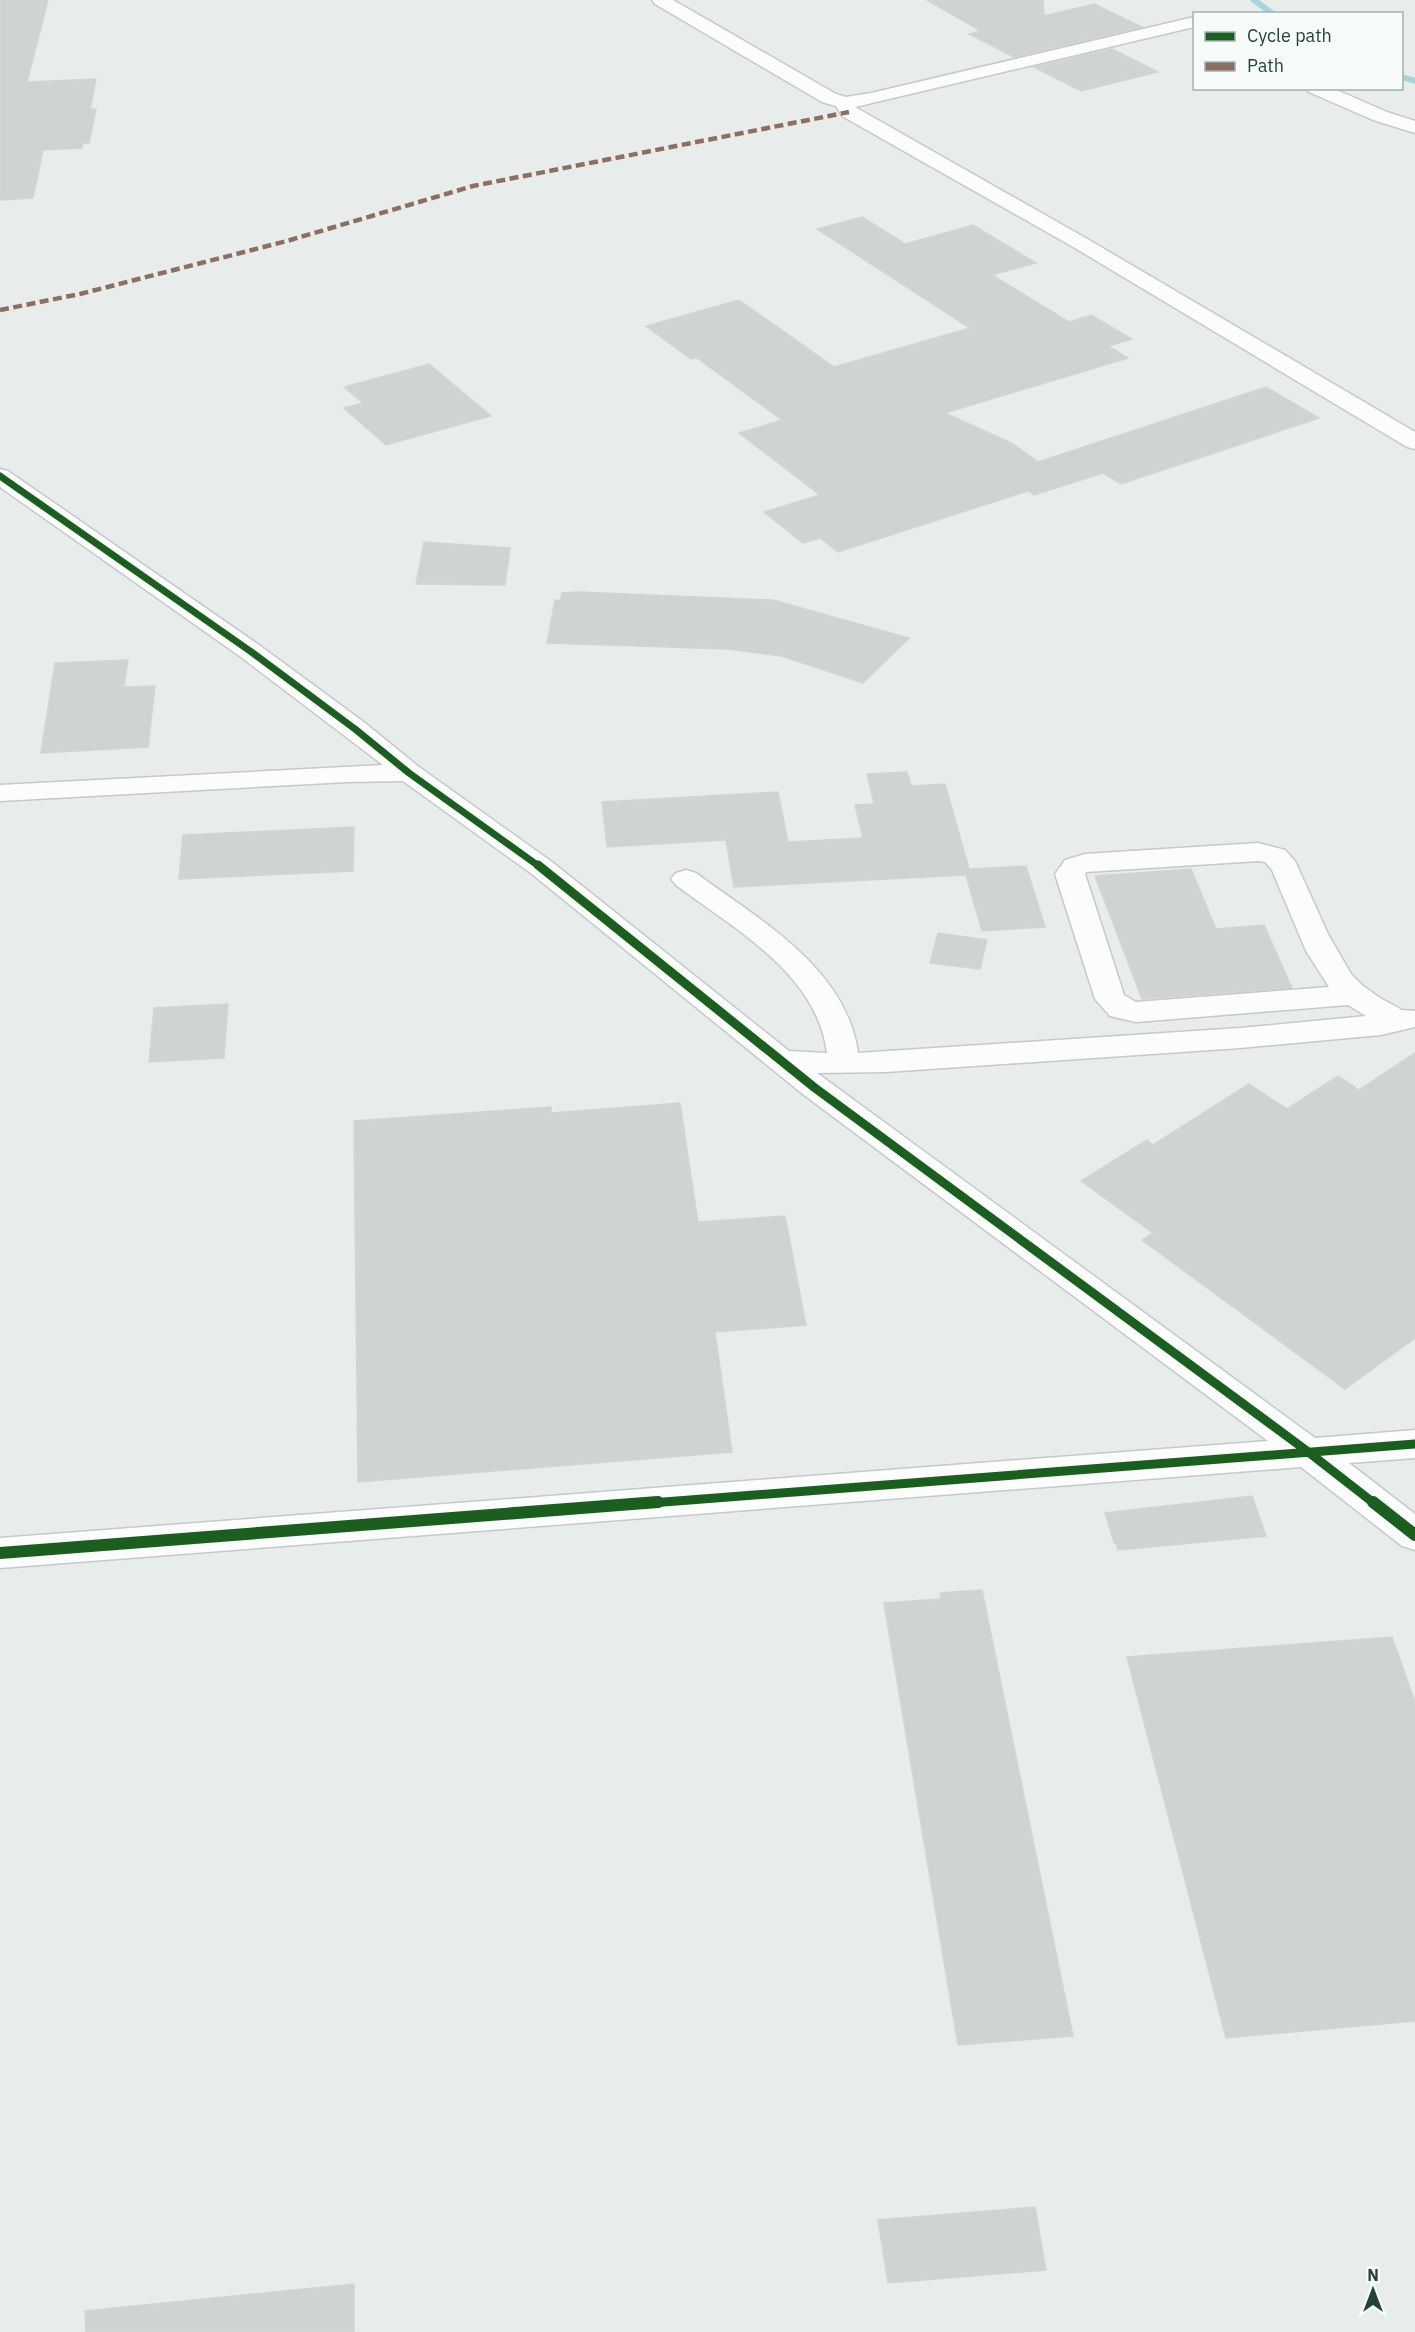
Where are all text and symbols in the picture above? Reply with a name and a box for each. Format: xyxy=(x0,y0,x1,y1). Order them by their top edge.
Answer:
legend xyxy=(1193,12,1403,90)
text: Cycle path xyxy=(1247,24,1332,47)
text: Path xyxy=(1247,54,1284,77)
north arrow xyxy=(1343,2260,1403,2320)
text: N xyxy=(1367,2265,1379,2285)

